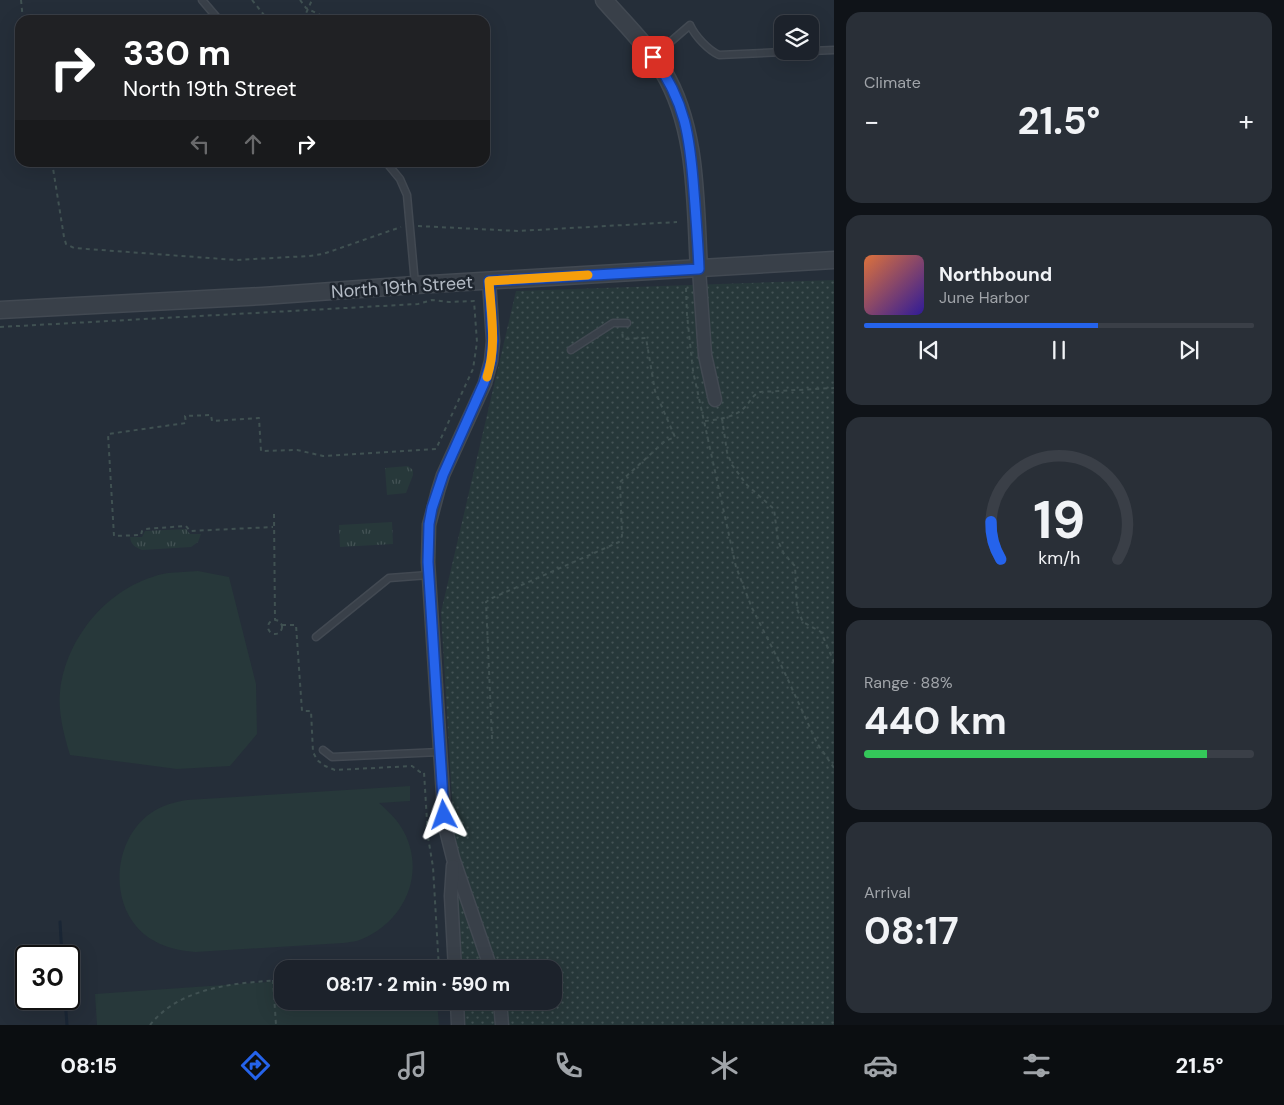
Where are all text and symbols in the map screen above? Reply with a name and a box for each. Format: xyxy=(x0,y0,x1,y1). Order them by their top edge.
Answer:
map controls xyxy=(774,15,819,60)
button: layers xyxy=(774,15,819,60)
text: 330 m xyxy=(123,30,231,76)
icon: right xyxy=(40,35,105,100)
pin xyxy=(632,36,674,78)
icon: arrive xyxy=(639,43,667,71)
text: Climate xyxy=(864,72,921,93)
text: North 19th Street xyxy=(123,74,297,103)
text: 21.5° xyxy=(1018,96,1100,146)
text: − xyxy=(864,103,879,140)
text: + xyxy=(1239,103,1254,140)
icon: left xyxy=(186,130,214,158)
icon: ahead xyxy=(239,130,267,158)
icon: right xyxy=(292,130,320,158)
text: Northbound xyxy=(939,262,1052,287)
street label: North 19th Street xyxy=(330,270,474,304)
text: June Harbor xyxy=(939,287,1030,308)
icon: previous xyxy=(915,336,943,364)
icon: pause xyxy=(1045,336,1073,364)
icon: next xyxy=(1175,336,1203,364)
text: 19 xyxy=(1033,486,1085,554)
text: km/h xyxy=(1038,546,1080,570)
text: Range · 88% xyxy=(864,672,953,693)
text: 440 km xyxy=(864,696,1007,746)
position arrow xyxy=(417,788,469,840)
text: Arrival xyxy=(864,882,911,903)
text: 08:17 xyxy=(864,906,959,956)
speed limit sign: 30 xyxy=(15,945,80,1010)
text: 08:17 · 2 min · 590 m xyxy=(326,972,510,997)
icon: directions xyxy=(238,1048,273,1083)
icon: music xyxy=(395,1048,430,1083)
icon: phone xyxy=(551,1048,586,1083)
icon: climate xyxy=(707,1048,742,1083)
icon: car xyxy=(863,1048,898,1083)
icon: filters xyxy=(1019,1048,1054,1083)
text: 08:15 xyxy=(61,1051,117,1080)
text: 21.5° xyxy=(1175,1051,1223,1080)

